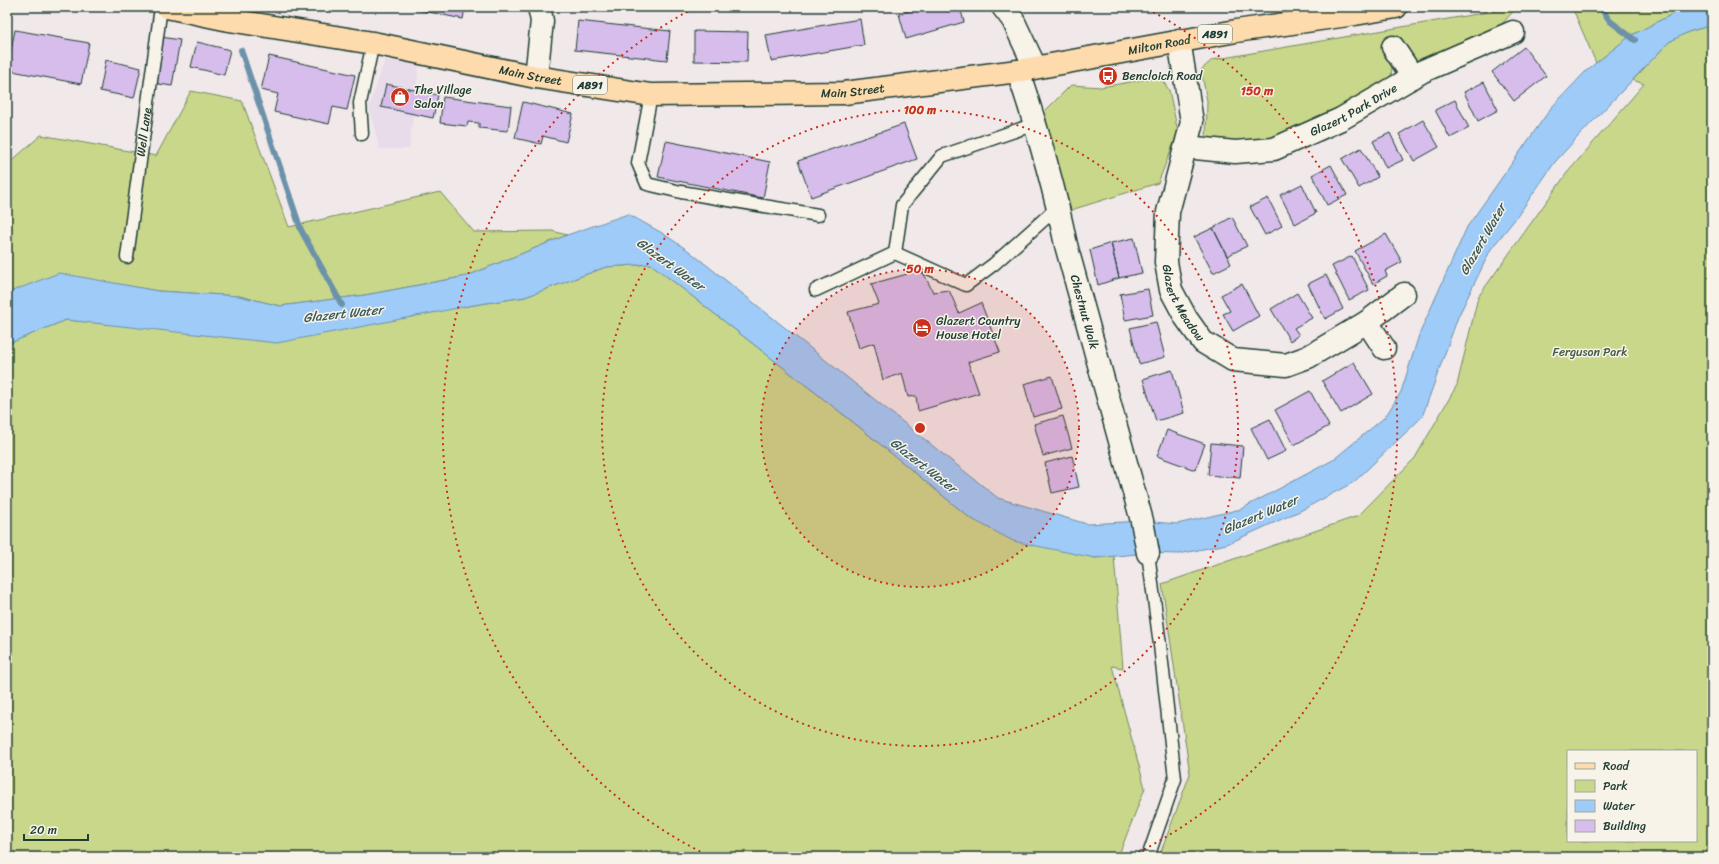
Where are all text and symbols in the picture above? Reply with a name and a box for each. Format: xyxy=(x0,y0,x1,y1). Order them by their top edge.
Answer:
road number: A891 xyxy=(1198,25,1232,43)
street label: Milton Road xyxy=(1126,28,1194,62)
street label: Main Street xyxy=(497,59,564,92)
bus stop icon: Bencloich Road xyxy=(1097,65,1119,87)
place label: Bencloich Road xyxy=(1122,65,1203,87)
road number: A891 xyxy=(573,76,607,94)
street label: Main Street xyxy=(821,77,886,104)
street label: Glazert Park Drive xyxy=(1306,77,1402,143)
place label: The Village Salon xyxy=(414,79,472,115)
text: 150 m xyxy=(1241,80,1274,102)
shop icon: The Village Salon xyxy=(389,86,411,108)
text: 100 m xyxy=(904,99,937,121)
street label: Well Lane xyxy=(130,106,158,158)
water label: Glazert Water xyxy=(1453,197,1514,280)
water label: Glazert Water xyxy=(632,232,712,299)
text: 50 m xyxy=(906,258,934,280)
street label: Glazert Meadow xyxy=(1156,263,1211,347)
street label: Chestnut Walk xyxy=(1064,272,1105,352)
water label: Glazert Water xyxy=(302,298,387,329)
place label: Glazert Country House Hotel xyxy=(936,310,1021,346)
hotel icon: Glazert Country House Hotel xyxy=(911,317,933,339)
park label: Ferguson Park xyxy=(1552,341,1628,363)
centre of rings xyxy=(913,421,927,435)
water label: Glazert Water xyxy=(885,432,964,501)
water label: Glazert Water xyxy=(1219,487,1304,541)
legend xyxy=(1567,750,1697,842)
text: Road xyxy=(1603,755,1630,777)
text: Park xyxy=(1603,775,1628,797)
text: Water xyxy=(1603,795,1636,817)
text: Building xyxy=(1603,815,1646,837)
scale bar xyxy=(24,816,88,842)
text: 20 m xyxy=(30,819,57,841)

